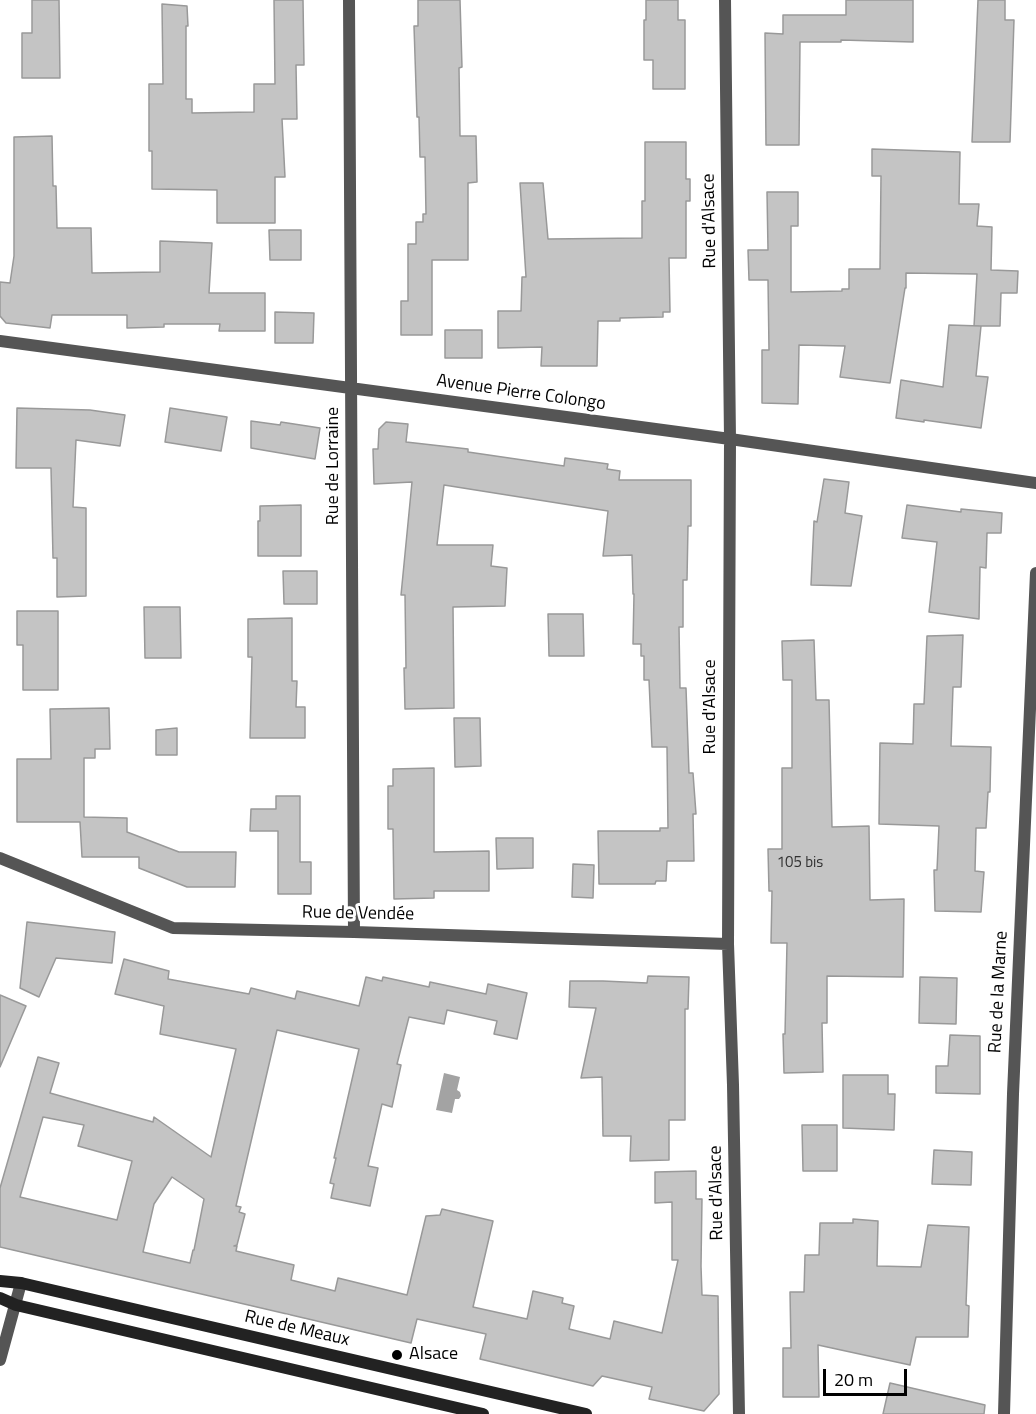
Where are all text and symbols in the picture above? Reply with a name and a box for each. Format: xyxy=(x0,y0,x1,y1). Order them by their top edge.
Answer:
street label: Rue d'Alsace xyxy=(698,173,722,269)
street label: Avenue Pierre Colongo xyxy=(435,370,607,416)
street label: Rue de Lorraine xyxy=(323,407,345,525)
street label: Rue d'Alsace xyxy=(700,659,722,755)
house number: 105 bis xyxy=(777,854,823,872)
street label: Rue de Vendée xyxy=(302,902,414,926)
street label: Rue de la Marne xyxy=(985,930,1013,1054)
street label: Rue d'Alsace xyxy=(705,1145,729,1241)
street label: Rue de Meaux xyxy=(242,1306,352,1352)
place label: Alsace xyxy=(409,1344,458,1366)
marker: Alsace xyxy=(390,1348,404,1362)
scale bar xyxy=(826,1357,910,1395)
text: 20 m xyxy=(834,1366,873,1393)

